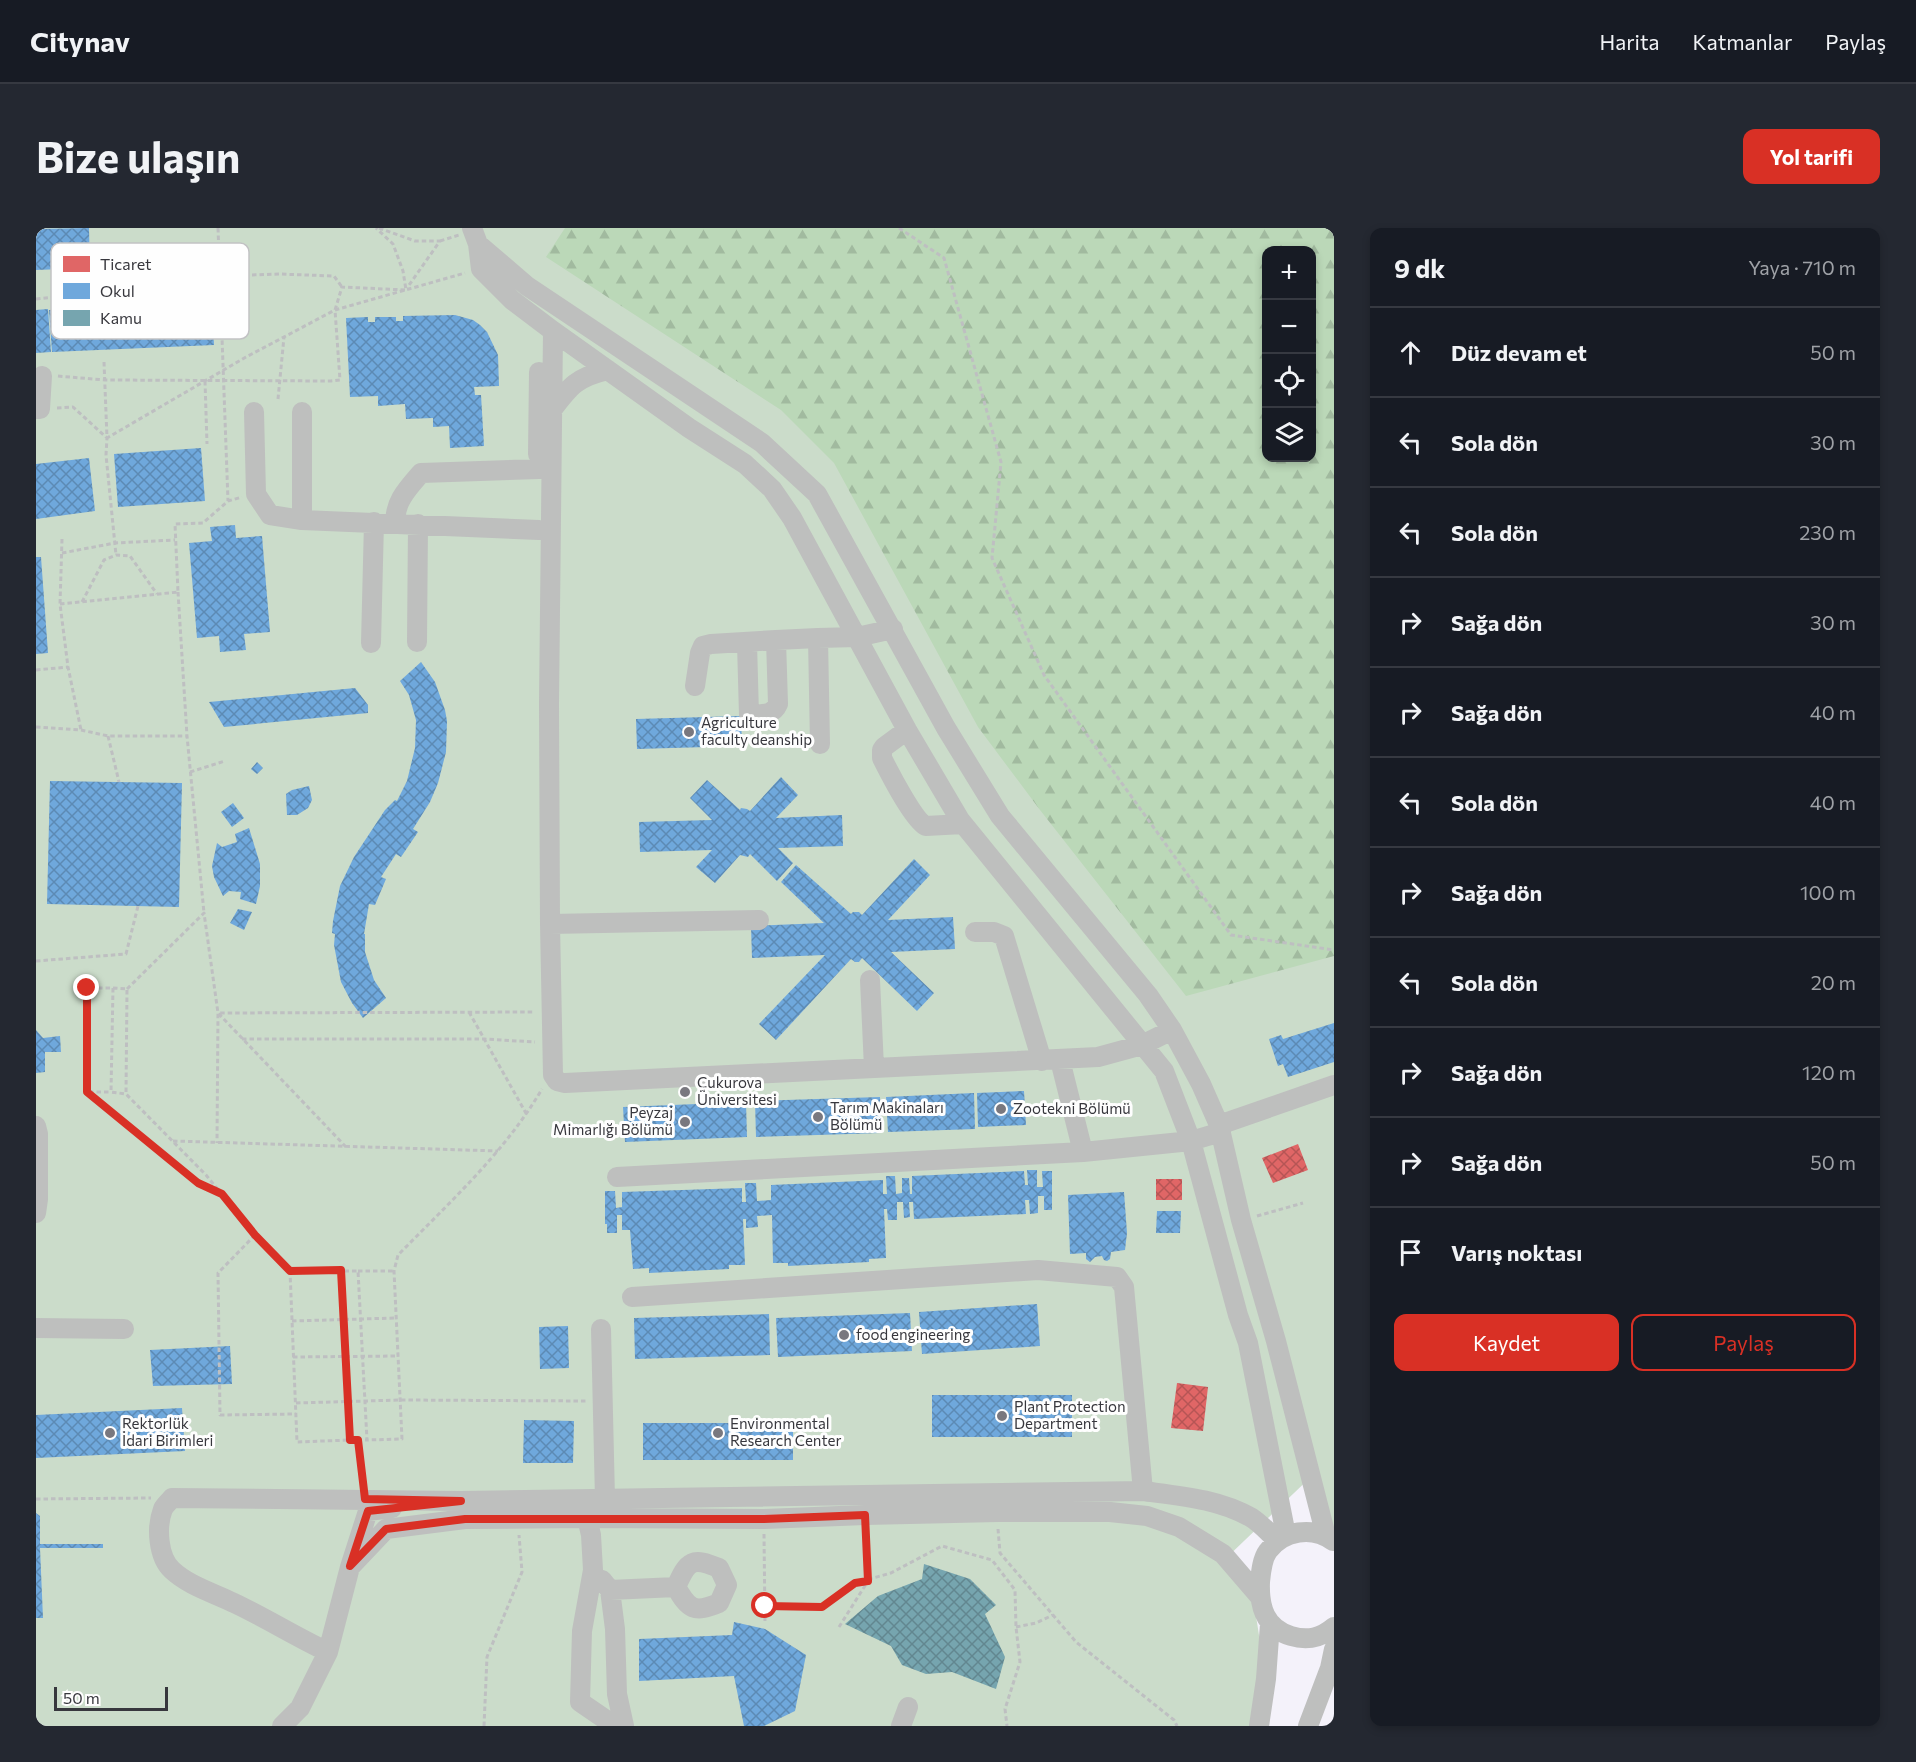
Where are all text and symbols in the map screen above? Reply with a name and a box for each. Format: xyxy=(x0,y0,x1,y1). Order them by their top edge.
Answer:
text: Citynav xyxy=(30,24,130,58)
text: Harita xyxy=(1599,29,1660,54)
text: Katmanlar xyxy=(1693,29,1792,54)
text: Paylaş xyxy=(1825,29,1886,54)
button: Yol tarifi xyxy=(1743,129,1880,184)
text: Bize ulaşın xyxy=(36,130,240,182)
legend xyxy=(51,243,249,339)
map controls xyxy=(1262,246,1316,462)
button: + xyxy=(1262,246,1316,300)
text: 9 dk xyxy=(1394,252,1445,283)
text: Ticaret xyxy=(100,254,152,273)
text: Yaya · 710 m xyxy=(1748,255,1856,279)
text: Okul xyxy=(100,281,135,300)
button: − xyxy=(1262,300,1316,354)
text: Kamu xyxy=(100,308,142,327)
icon: ahead xyxy=(1394,336,1427,369)
text: Düz devam et xyxy=(1451,339,1587,366)
text: 50 m xyxy=(1810,340,1856,364)
button: locate xyxy=(1262,354,1316,408)
button: layers xyxy=(1262,408,1316,462)
icon: left xyxy=(1394,426,1427,459)
text: Sola dön xyxy=(1451,429,1538,456)
text: 30 m xyxy=(1810,430,1856,454)
icon: left xyxy=(1394,516,1427,549)
text: Sola dön xyxy=(1451,519,1538,546)
text: 230 m xyxy=(1799,520,1856,544)
icon: right xyxy=(1394,606,1427,639)
text: Sağa dön xyxy=(1451,609,1542,636)
text: 30 m xyxy=(1810,610,1856,634)
icon: right xyxy=(1394,696,1427,729)
text: Sağa dön xyxy=(1451,699,1542,726)
text: 40 m xyxy=(1810,700,1856,724)
place label: Agriculture faculty deanship xyxy=(701,713,812,748)
marker: Agriculture faculty deanship xyxy=(682,725,696,739)
icon: left xyxy=(1394,786,1427,819)
text: Sola dön xyxy=(1451,789,1538,816)
text: 40 m xyxy=(1810,790,1856,814)
icon: right xyxy=(1394,876,1427,909)
text: Sağa dön xyxy=(1451,879,1542,906)
text: 100 m xyxy=(1800,880,1856,904)
icon: left xyxy=(1394,966,1427,999)
text: Sola dön xyxy=(1451,969,1538,996)
text: 20 m xyxy=(1811,970,1856,994)
route end xyxy=(73,974,99,1000)
icon: right xyxy=(1394,1056,1427,1089)
text: Sağa dön xyxy=(1451,1059,1542,1086)
text: 120 m xyxy=(1802,1060,1856,1084)
place label: Çukurova Üniversitesi xyxy=(697,1073,777,1108)
marker: Çukurova Üniversitesi xyxy=(678,1085,692,1099)
place label: Tarım Makinaları Bölümü xyxy=(830,1098,944,1133)
place label: Zootekni Bölümü xyxy=(1013,1099,1131,1117)
marker: Zootekni Bölümü xyxy=(994,1102,1008,1116)
place label: Peyzaj Mimarlığı Bölümü xyxy=(553,1103,673,1138)
marker: Tarım Makinaları Bölümü xyxy=(811,1110,825,1124)
marker: Peyzaj Mimarlığı Bölümü xyxy=(678,1115,692,1129)
icon: right xyxy=(1394,1146,1427,1179)
text: Sağa dön xyxy=(1451,1149,1542,1176)
text: 50 m xyxy=(1810,1150,1856,1174)
icon: arrive xyxy=(1394,1236,1427,1269)
text: Varış noktası xyxy=(1451,1239,1582,1266)
button: Kaydet xyxy=(1394,1314,1619,1371)
button: Paylaş xyxy=(1631,1314,1856,1371)
place label: food engineering xyxy=(856,1325,971,1343)
marker: food engineering xyxy=(837,1328,851,1342)
place label: Plant Protection Department xyxy=(1014,1397,1126,1432)
marker: Plant Protection Department xyxy=(995,1409,1009,1423)
place label: Rektorlük İdari Birimleri xyxy=(122,1414,213,1449)
place label: Environmental Research Center xyxy=(730,1414,841,1449)
marker: Rektorlük İdari Birimleri xyxy=(103,1426,117,1440)
marker: Environmental Research Center xyxy=(711,1426,725,1440)
route start xyxy=(751,1592,777,1618)
scale bar xyxy=(54,1684,168,1712)
text: 50 m xyxy=(63,1688,100,1707)

